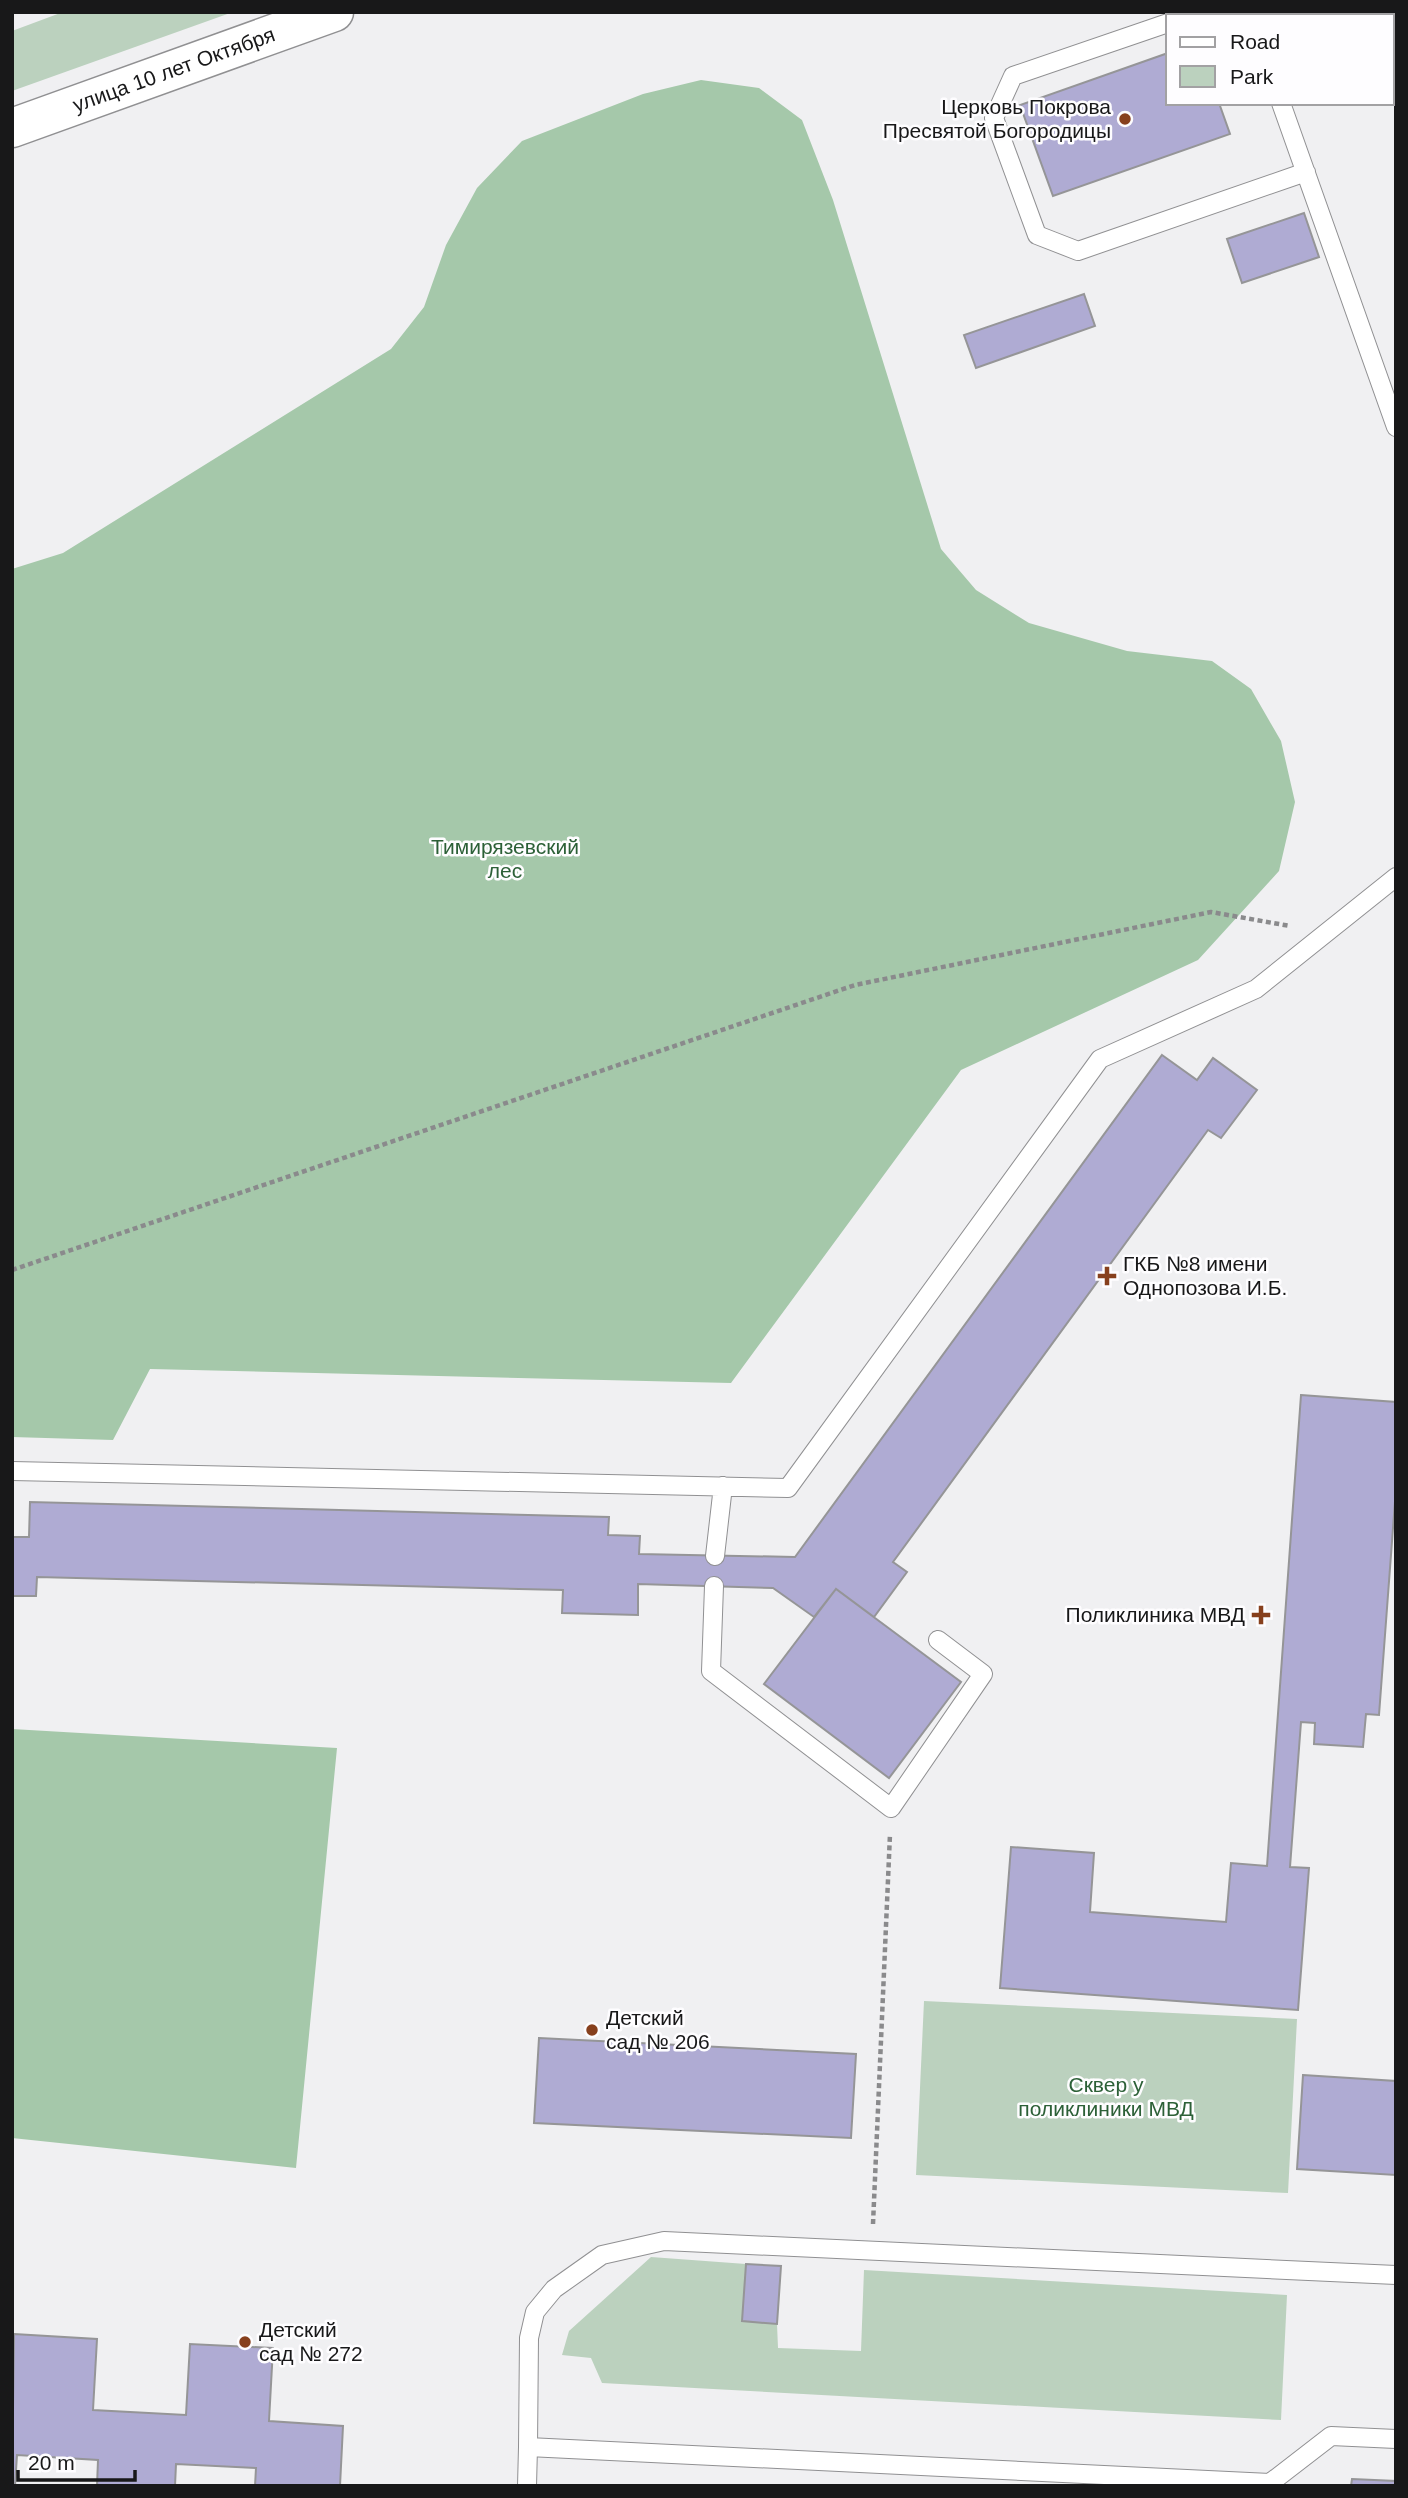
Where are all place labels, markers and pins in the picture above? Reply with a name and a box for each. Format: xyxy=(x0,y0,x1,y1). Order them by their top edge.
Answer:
place label: Церковь Покрова Пресвятой Богородицы xyxy=(883,95,1111,142)
marker: Церковь Покрова Пресвятой Богородицы xyxy=(1117,111,1133,127)
place label: ГКБ №8 имени Однопозова И.Б. xyxy=(1123,1252,1287,1299)
marker: ГКБ №8 имени Однопозова И.Б. xyxy=(1097,1266,1117,1286)
place label: Поликлиника МВД xyxy=(1066,1603,1245,1626)
marker: Поликлиника МВД xyxy=(1251,1605,1271,1625)
place label: Детский сад № 206 xyxy=(606,2006,710,2053)
marker: Детский сад № 206 xyxy=(584,2022,600,2038)
place label: Детский сад № 272 xyxy=(259,2318,363,2365)
marker: Детский сад № 272 xyxy=(237,2334,253,2350)

